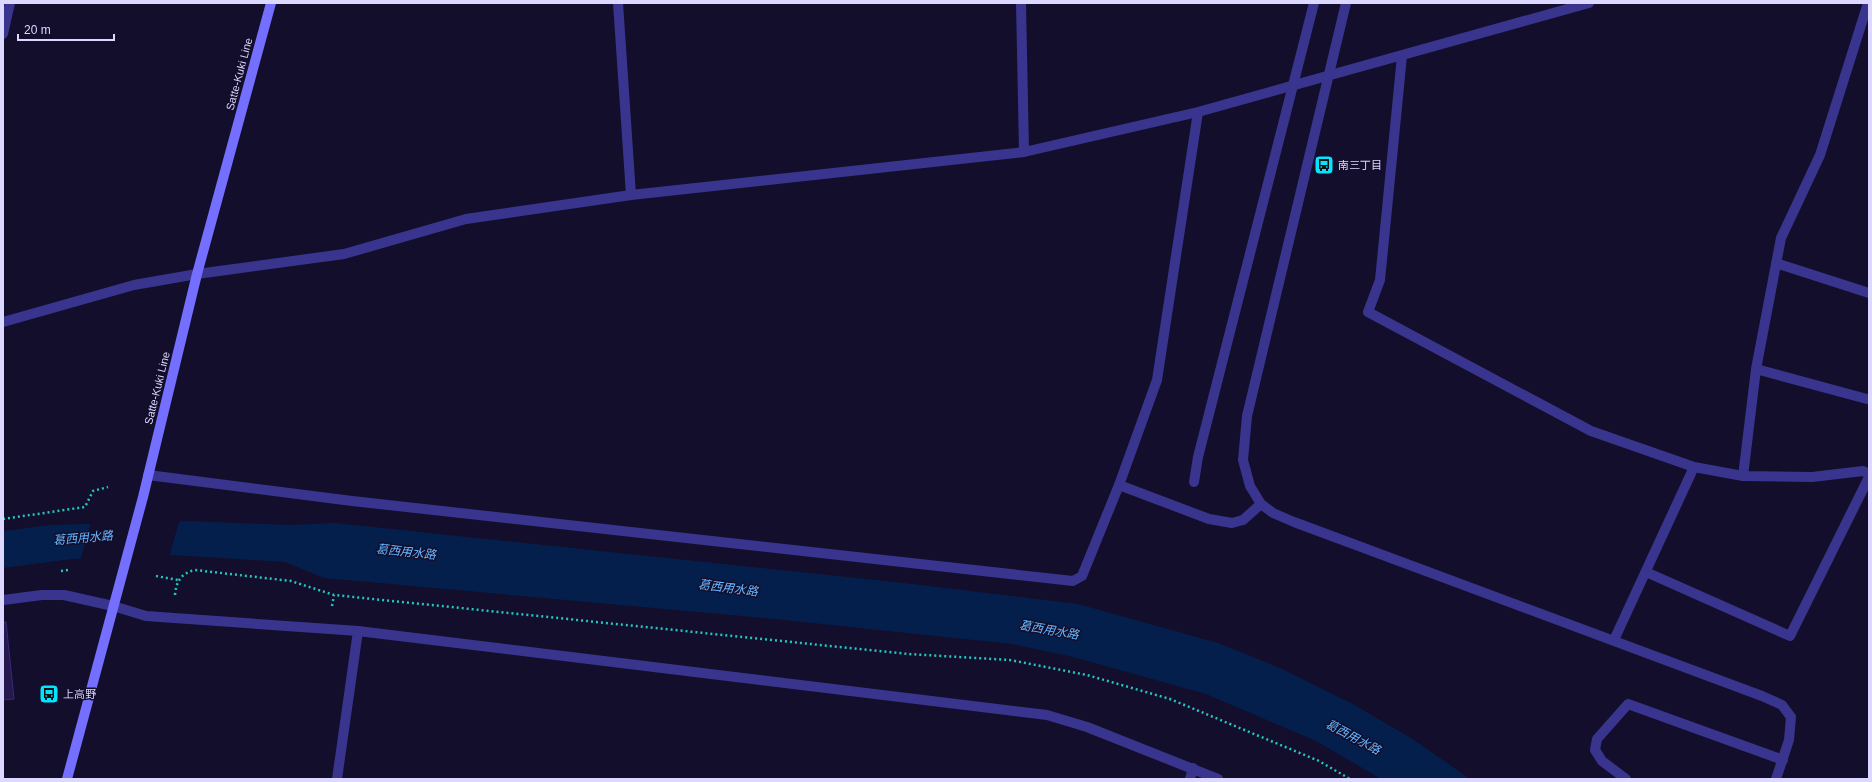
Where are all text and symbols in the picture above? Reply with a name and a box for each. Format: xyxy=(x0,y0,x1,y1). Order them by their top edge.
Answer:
scale bar xyxy=(18,16,114,42)
text: 20 m xyxy=(24,23,51,37)
street label: Satte-Kuki Line xyxy=(224,36,254,112)
bus stop icon: 南三丁目 xyxy=(1313,154,1335,176)
place label: 南三丁目 xyxy=(1338,159,1382,171)
street label: Satte-Kuki Line xyxy=(142,350,172,426)
water label: 葛西用水路 xyxy=(52,528,114,548)
water label: 葛西用水路 xyxy=(375,542,438,562)
water label: 葛西用水路 xyxy=(697,577,760,599)
water label: 葛西用水路 xyxy=(1018,618,1081,642)
bus stop icon: 上高野 xyxy=(38,683,60,705)
place label: 上高野 xyxy=(63,688,96,700)
water label: 葛西用水路 xyxy=(1323,717,1384,758)

